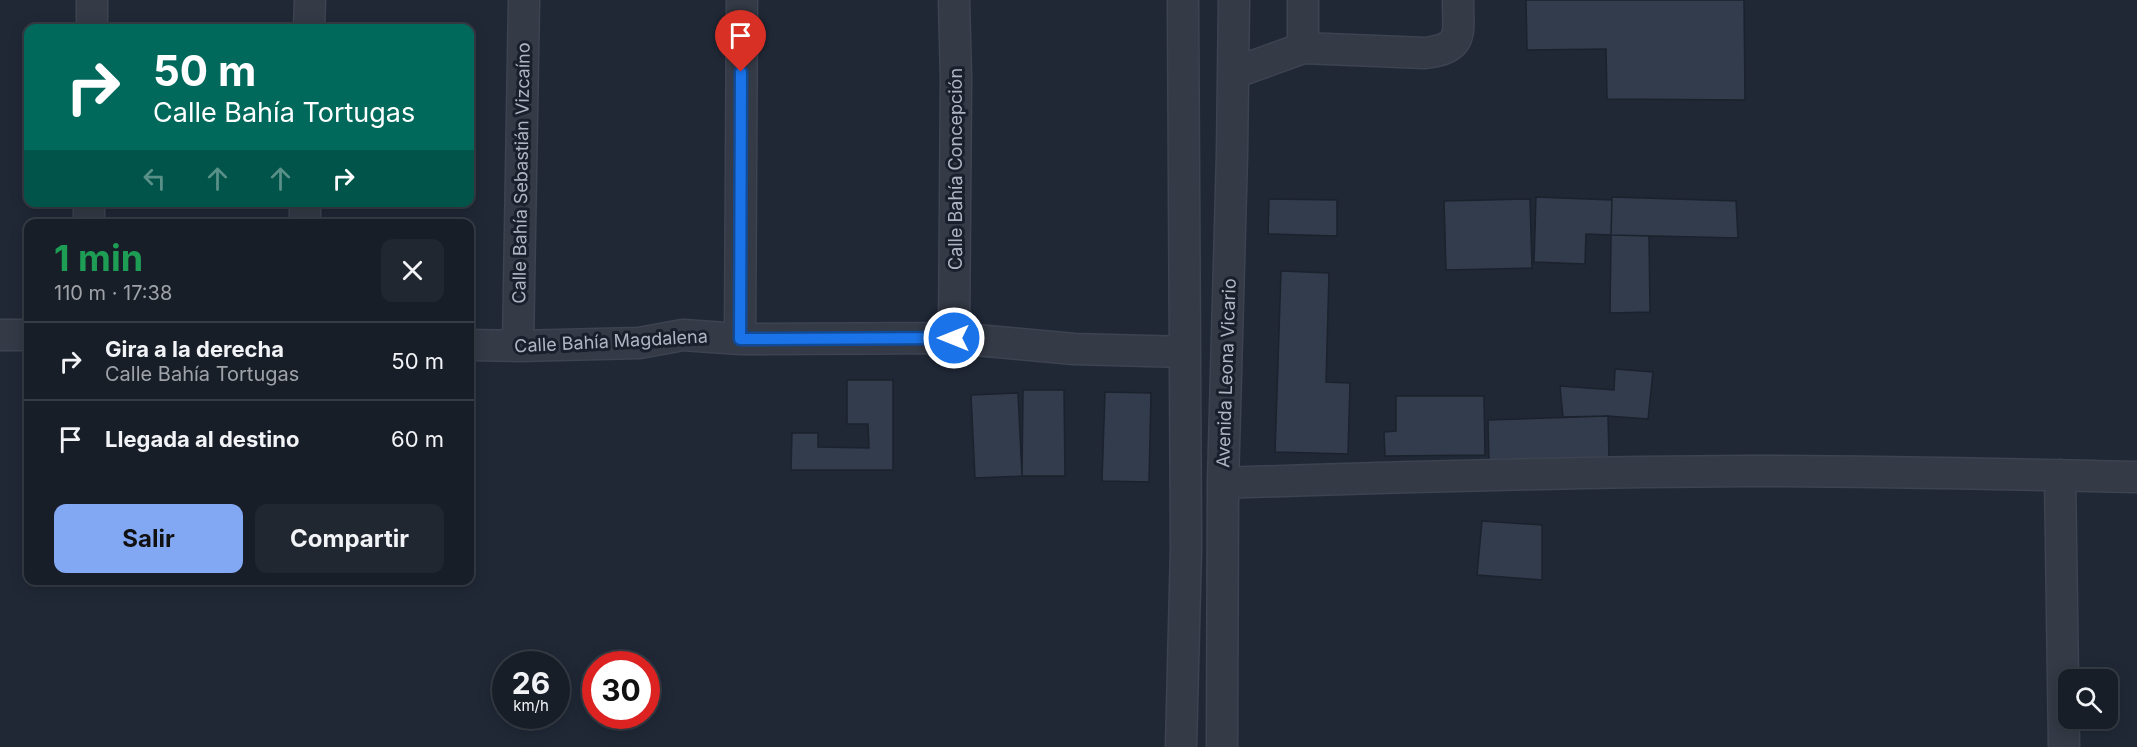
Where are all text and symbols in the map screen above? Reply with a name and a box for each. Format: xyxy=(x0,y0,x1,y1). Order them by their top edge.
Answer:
pin xyxy=(715,10,766,72)
icon: arrive xyxy=(724,19,757,52)
street label: Calle Bahía Sebastián Vizcaíno xyxy=(508,42,534,304)
text: 50 m xyxy=(153,45,256,96)
icon: right xyxy=(54,48,132,126)
street label: Calle Bahía Concepción xyxy=(945,68,966,270)
text: Calle Bahía Tortugas xyxy=(153,96,415,129)
icon: left xyxy=(138,162,171,195)
icon: ahead xyxy=(201,162,234,195)
icon: ahead xyxy=(264,162,297,195)
icon: right xyxy=(327,162,360,195)
text: 1 min xyxy=(54,236,143,280)
button: close xyxy=(381,239,444,302)
street label: Avenida Leona Vicario xyxy=(1212,278,1240,468)
text: 110 m · 17:38 xyxy=(54,281,172,305)
position arrow xyxy=(922,306,986,370)
street label: Calle Bahía Magdalena xyxy=(514,325,708,357)
text: Gira a la derecha xyxy=(105,336,284,362)
icon: right xyxy=(54,345,87,378)
text: 50 m xyxy=(391,348,444,374)
text: Calle Bahía Tortugas xyxy=(105,362,299,386)
icon: arrive xyxy=(54,423,87,456)
text: Llegada al destino xyxy=(105,426,299,452)
text: 60 m xyxy=(391,426,444,452)
button: Salir xyxy=(54,504,243,573)
button: Compartir xyxy=(255,504,444,573)
speed limit sign: 30 xyxy=(582,651,660,729)
text: 26 xyxy=(512,665,550,701)
map controls xyxy=(2058,669,2118,729)
button: search xyxy=(2058,669,2118,729)
text: km/h xyxy=(513,696,549,715)

